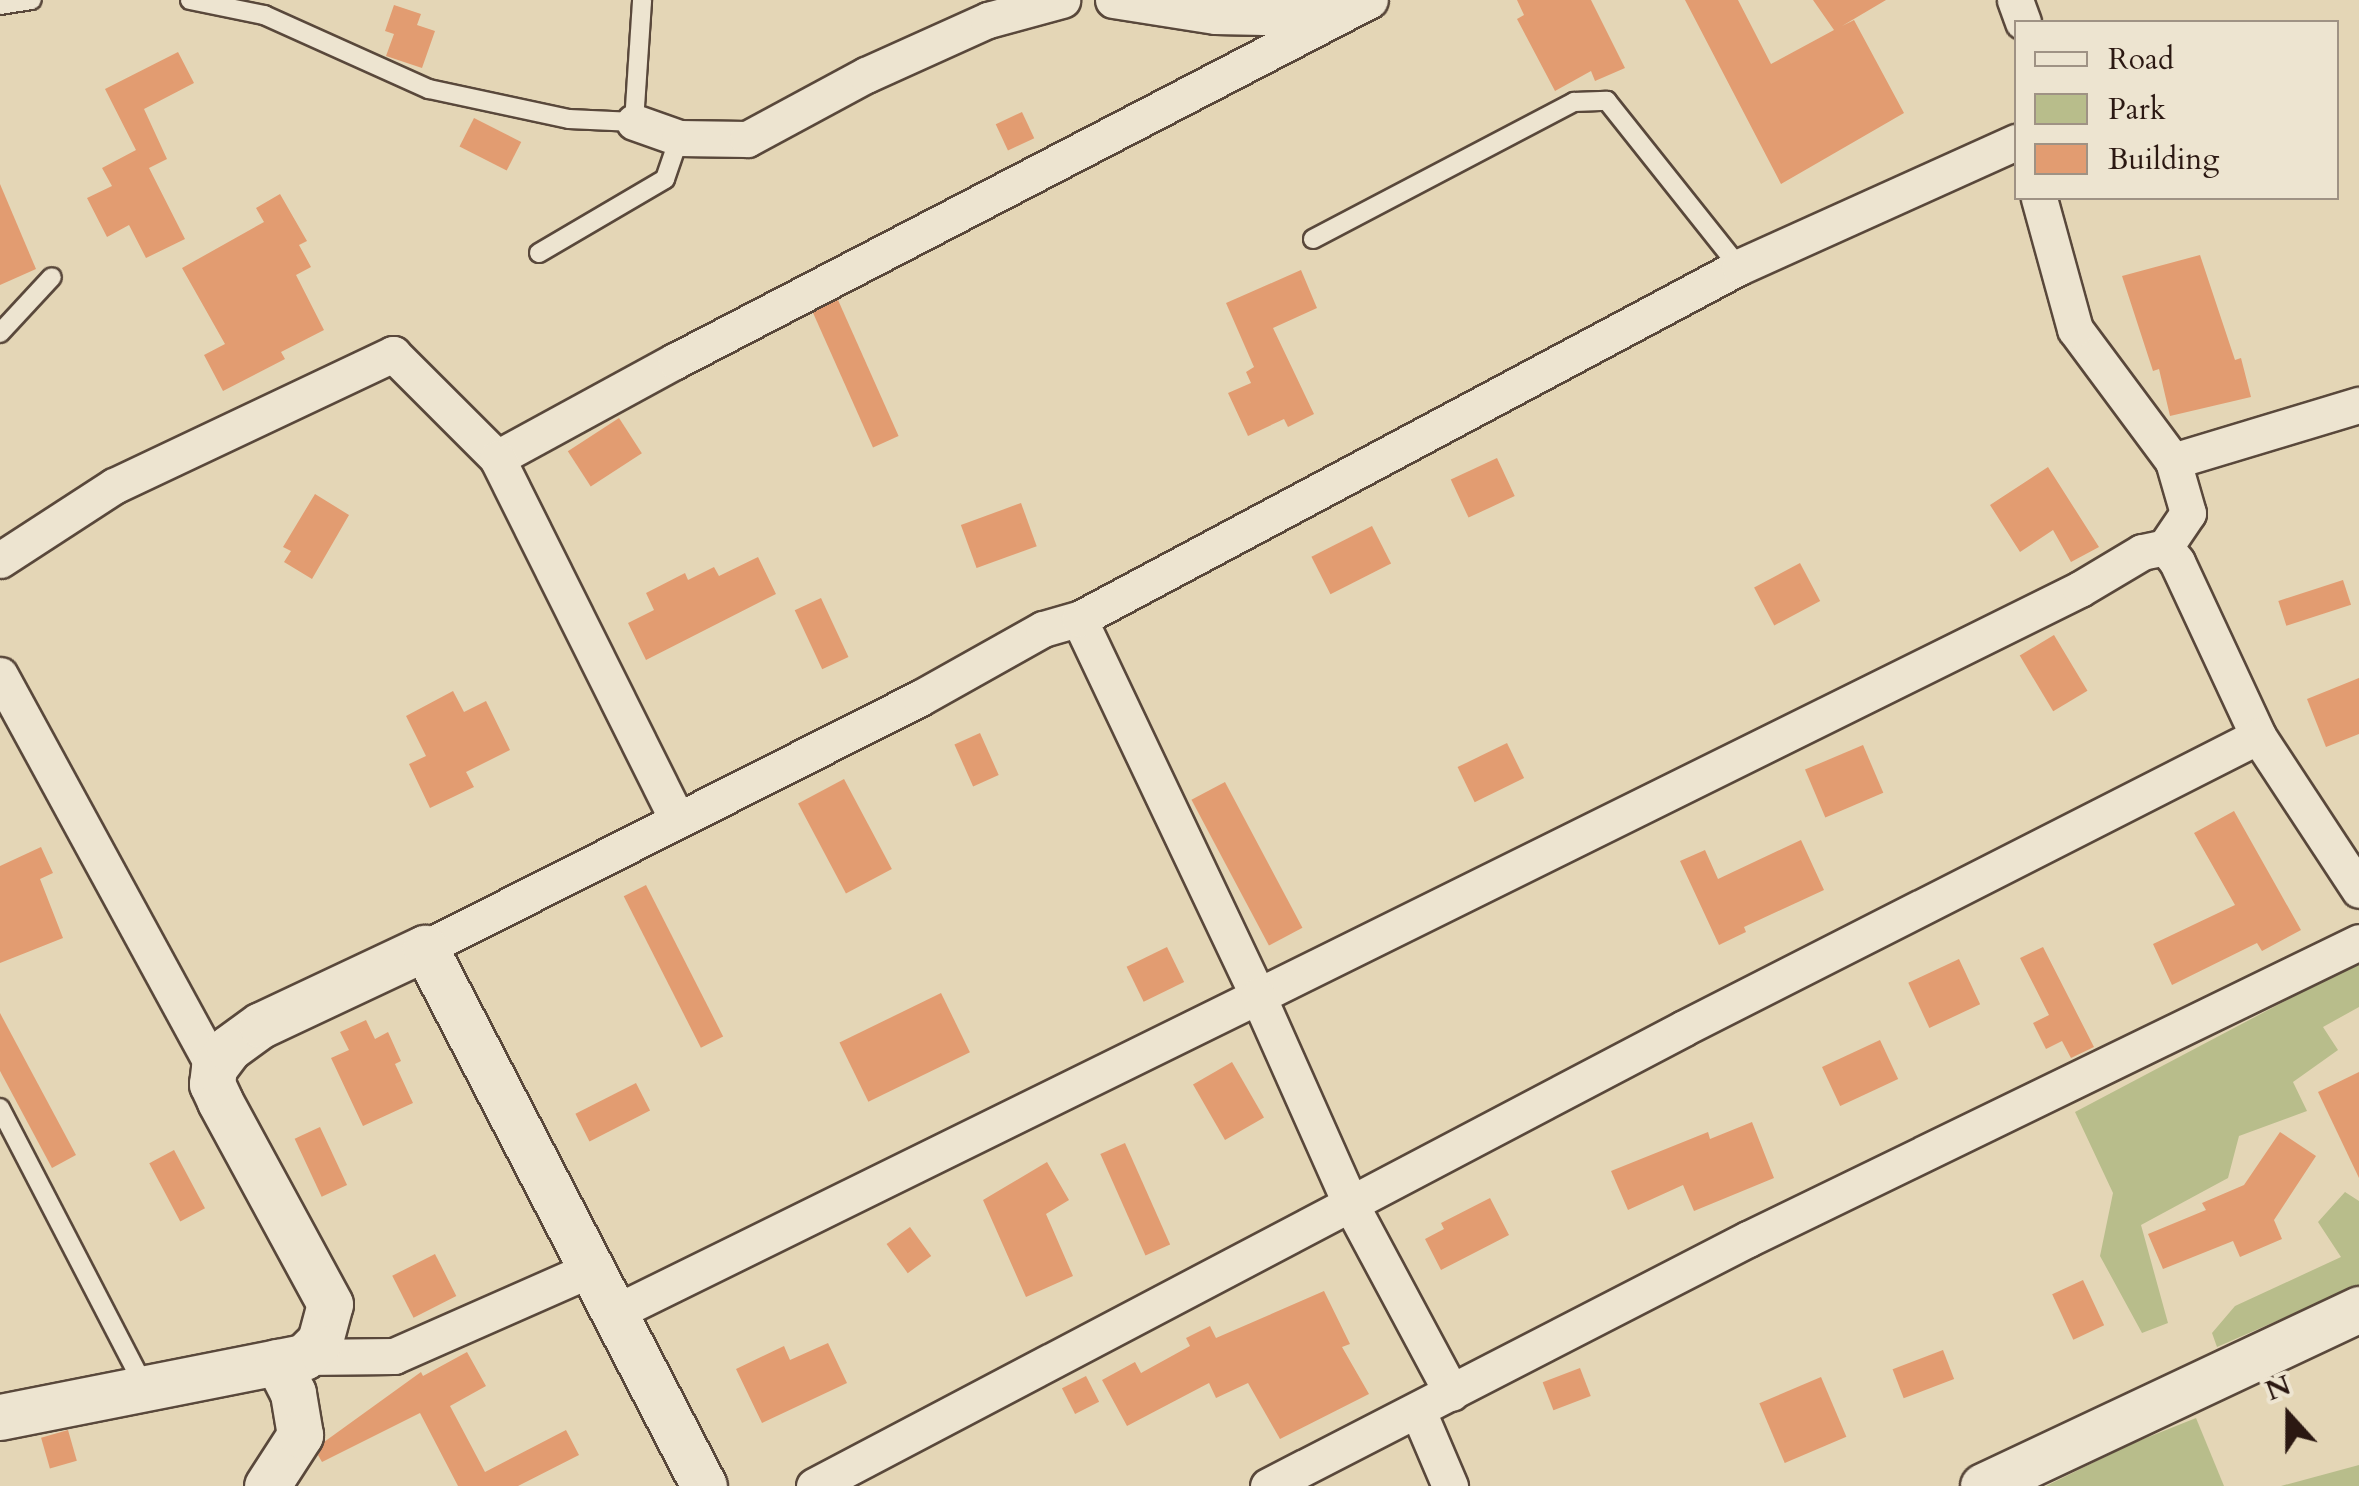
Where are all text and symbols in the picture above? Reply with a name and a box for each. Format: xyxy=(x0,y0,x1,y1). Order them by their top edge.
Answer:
legend xyxy=(2014,20,2339,200)
text: Road xyxy=(2108,39,2174,80)
text: Park xyxy=(2108,89,2166,130)
text: Building xyxy=(2108,139,2219,180)
north arrow xyxy=(2239,1366,2339,1466)
text: N xyxy=(2260,1366,2296,1410)

